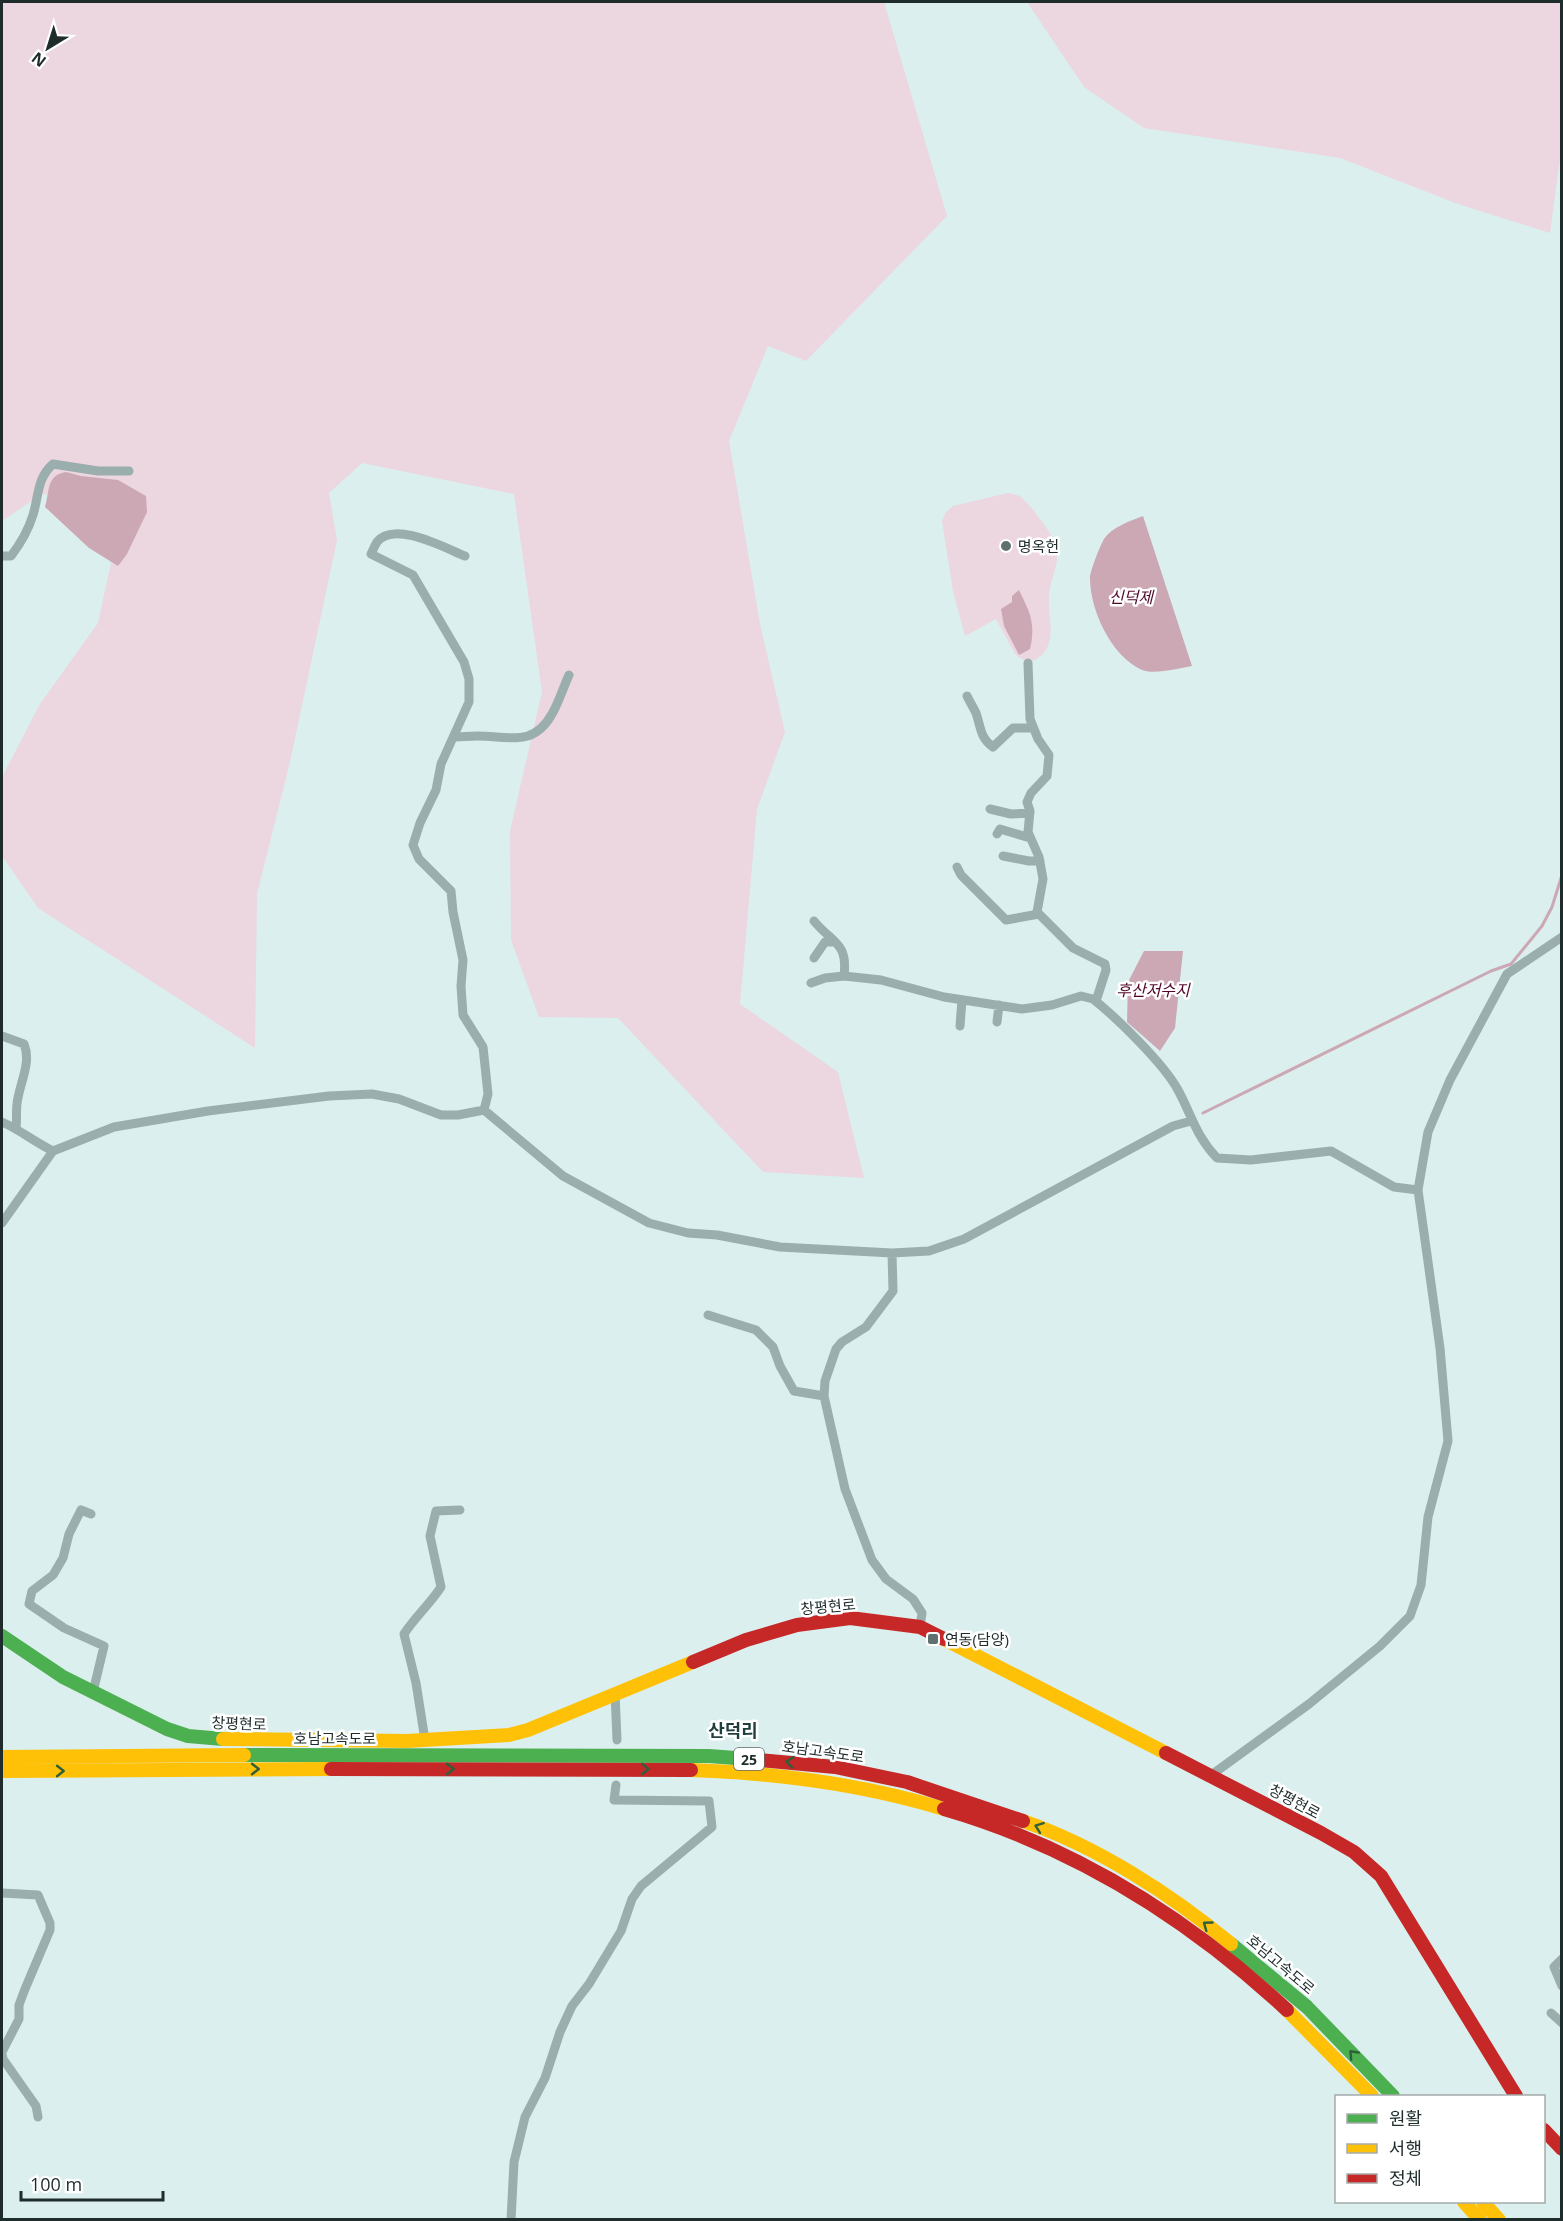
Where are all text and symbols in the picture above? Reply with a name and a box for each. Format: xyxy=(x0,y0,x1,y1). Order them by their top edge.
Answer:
north arrow xyxy=(18,18,78,78)
text: N xyxy=(27,47,51,72)
place label: 명옥헌 xyxy=(1018,536,1059,556)
marker: 명옥헌 xyxy=(999,539,1013,553)
water label: 신덕제 xyxy=(1109,586,1155,608)
water label: 후산저수지 xyxy=(1116,979,1191,1001)
street label: 창평현로 xyxy=(800,1594,856,1618)
place label: 연동(담양) xyxy=(945,1629,1009,1649)
marker: 연동(담양) xyxy=(926,1632,940,1646)
street label: 창평현로 xyxy=(211,1712,267,1734)
district label: 산덕리 xyxy=(708,1718,758,1742)
street label: 호남고속도로 xyxy=(294,1728,376,1748)
street label: 호남고속도로 xyxy=(781,1735,865,1767)
road number: 25 xyxy=(734,1748,764,1770)
one-way arrow xyxy=(786,1756,795,1769)
one-way arrow xyxy=(250,1763,259,1775)
one-way arrow xyxy=(445,1763,454,1775)
one-way arrow xyxy=(640,1763,649,1776)
one-way arrow xyxy=(55,1765,64,1777)
street label: 창평현로 xyxy=(1266,1779,1324,1823)
one-way arrow xyxy=(1034,1821,1045,1834)
one-way arrow xyxy=(1203,1921,1214,1932)
street label: 호남고속도로 xyxy=(1243,1930,1319,1998)
one-way arrow xyxy=(1349,2050,1360,2060)
legend xyxy=(1335,2095,1545,2203)
text: 원활 xyxy=(1389,2106,1422,2130)
text: 서행 xyxy=(1389,2136,1422,2160)
scale bar xyxy=(21,2164,164,2202)
text: 정체 xyxy=(1389,2166,1422,2190)
text: 100 m xyxy=(30,2172,82,2196)

